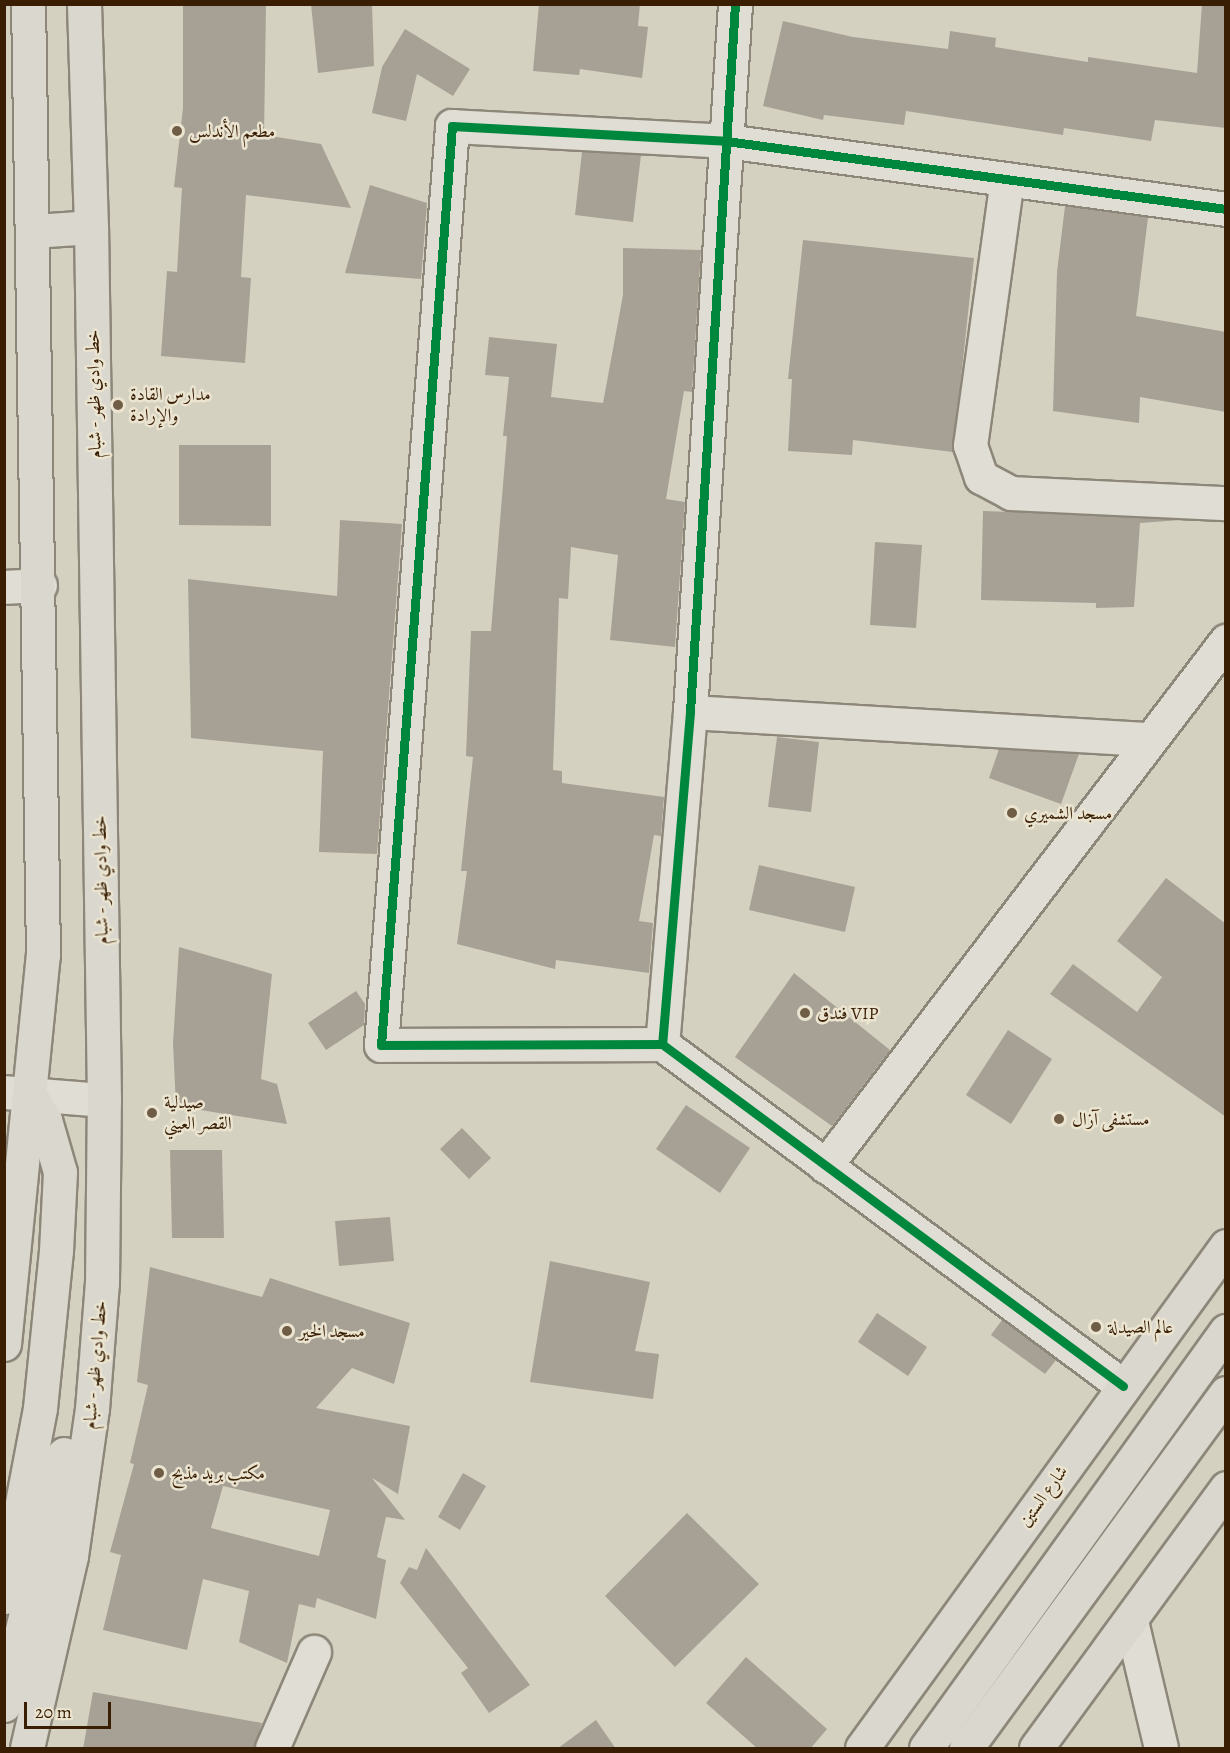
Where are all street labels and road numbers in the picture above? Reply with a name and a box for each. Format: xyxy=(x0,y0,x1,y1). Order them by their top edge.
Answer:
street label: خط وادي ظهر - شبام xyxy=(82,329,106,459)
street label: خط وادي ظهر - شبام xyxy=(89,815,113,945)
street label: خط وادي ظهر - شبام xyxy=(79,1299,111,1431)
street label: شارع الستين xyxy=(1014,1461,1072,1531)

